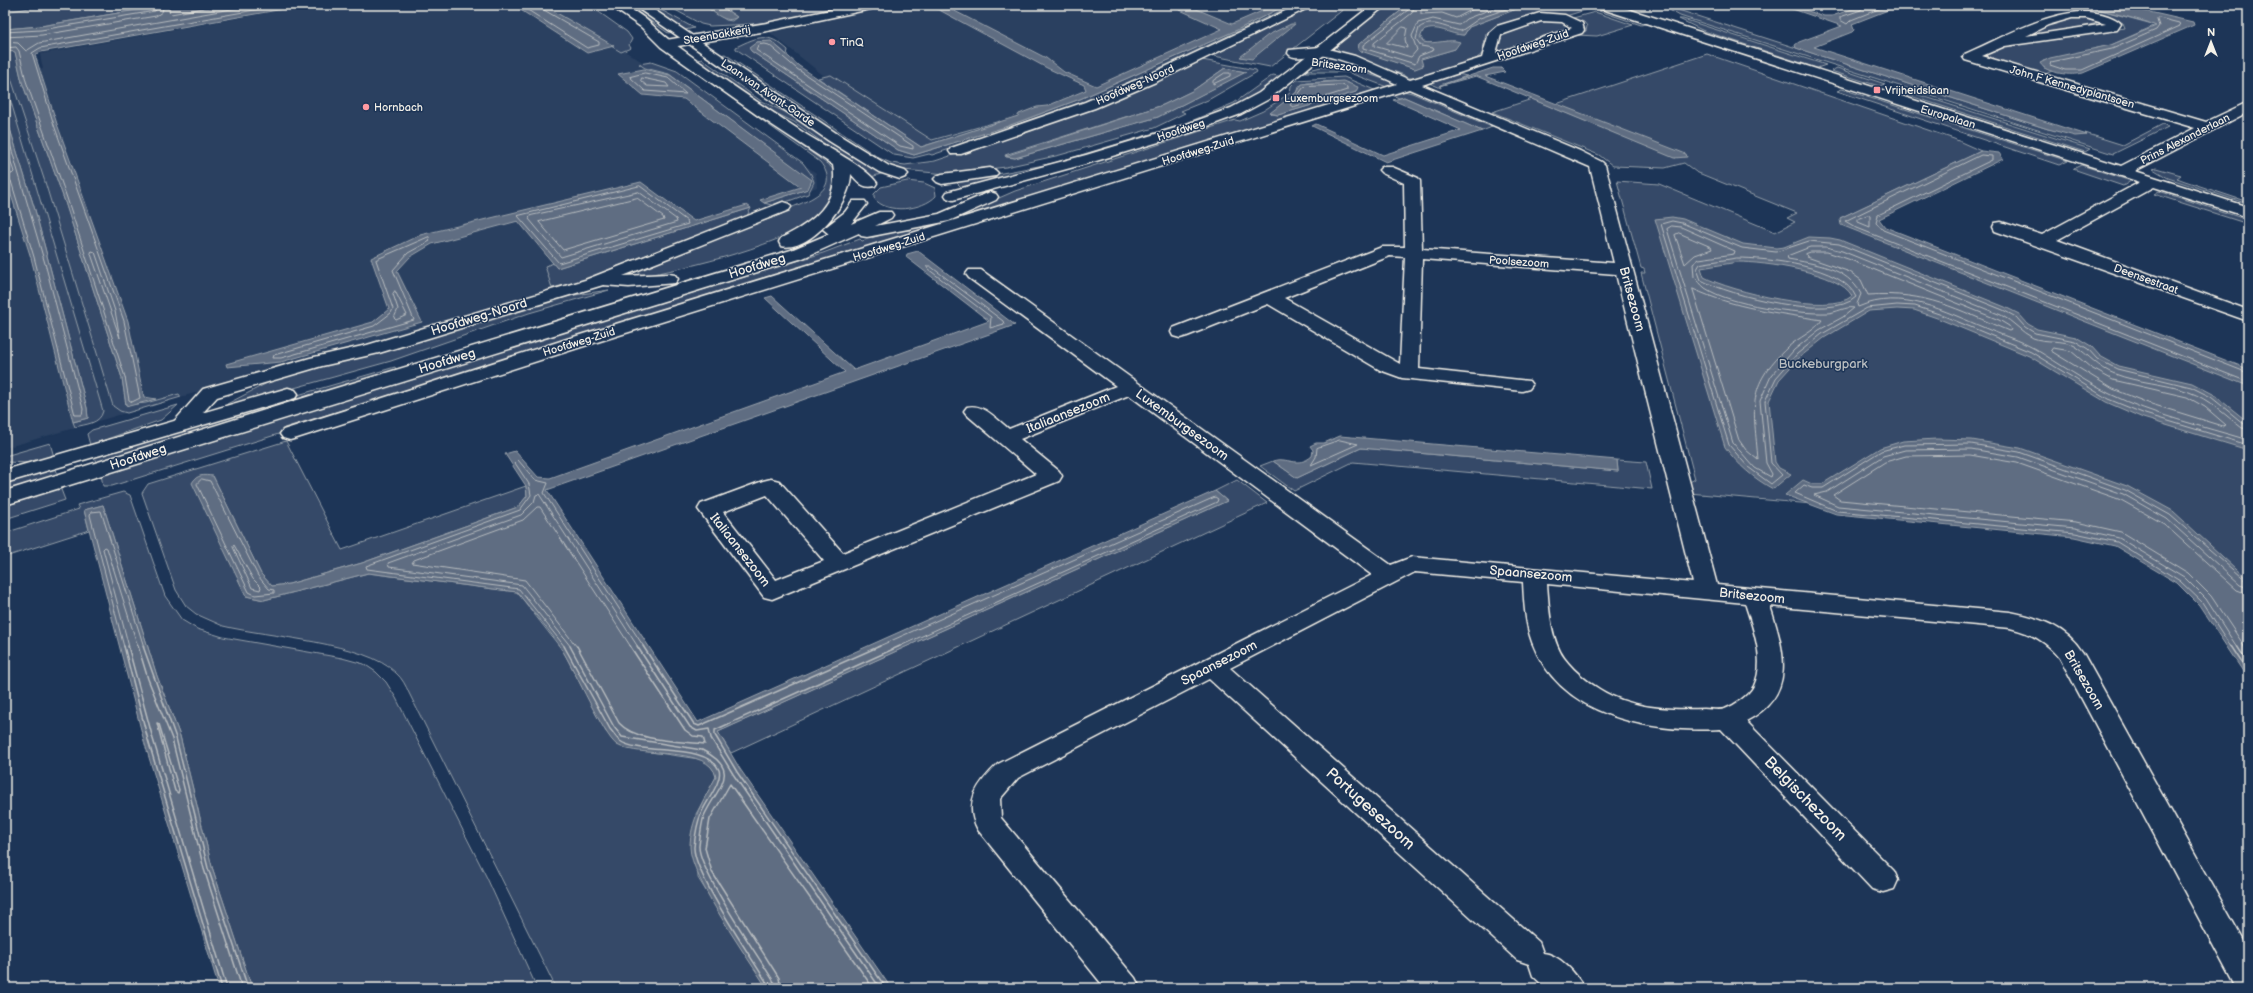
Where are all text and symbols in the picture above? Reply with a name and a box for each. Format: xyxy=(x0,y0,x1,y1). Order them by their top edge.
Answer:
north arrow xyxy=(2191,22,2231,62)
street label: Steenbakkerij xyxy=(683,23,751,47)
text: N xyxy=(2207,26,2215,39)
street label: Hoofdweg-Zuid xyxy=(1496,27,1570,63)
place label: TinQ xyxy=(840,36,864,49)
marker: TinQ xyxy=(827,37,837,47)
street label: Britsezoom xyxy=(1310,56,1368,76)
street label: Laan van Avant-Garde xyxy=(718,57,818,130)
street label: Hoofdweg-Noord xyxy=(1094,62,1176,108)
street label: John F Kennedyplantsoen xyxy=(2008,63,2136,111)
place label: Vrijheidslaan xyxy=(1885,84,1949,97)
marker: Vrijheidslaan xyxy=(1872,85,1882,95)
place label: Luxemburgsezoom xyxy=(1284,92,1378,105)
marker: Luxemburgsezoom xyxy=(1271,93,1281,103)
place label: Hornbach xyxy=(374,101,423,114)
marker: Hornbach xyxy=(361,102,371,112)
street label: Europalaan xyxy=(1919,102,1977,132)
street label: Prins Alexanderlaan xyxy=(2138,111,2232,167)
street label: Hoofdweg xyxy=(1155,116,1207,144)
street label: Hoofdweg-Zuid xyxy=(1160,134,1236,168)
street label: Hoofdweg-Zuid xyxy=(851,230,927,264)
street label: Hoofdweg xyxy=(727,250,787,282)
street label: Poolsezoom xyxy=(1489,253,1549,271)
street label: Deensestraat xyxy=(2112,261,2181,297)
street label: Britsezoom xyxy=(1616,265,1648,333)
street label: Hoofdweg-Noord xyxy=(429,295,529,339)
street label: Hoofdweg-Zuid xyxy=(541,325,617,359)
street label: Hoofdweg xyxy=(417,345,477,377)
park label: Buckeburgpark xyxy=(1778,356,1868,372)
street label: Luxemburgsezoom xyxy=(1132,386,1232,464)
street label: Italiaansezoom xyxy=(1024,389,1112,437)
street label: Hoofdweg xyxy=(108,440,168,474)
street label: Italiaansezoom xyxy=(706,510,774,590)
street label: Spaansezoom xyxy=(1489,562,1573,586)
street label: Britsezoom xyxy=(1718,585,1786,607)
street label: Spaansezoom xyxy=(1178,637,1260,689)
street label: Britsezoom xyxy=(2061,647,2108,713)
street label: Belgischezoom xyxy=(1760,753,1850,845)
street label: Portugesezoom xyxy=(1322,764,1418,854)

